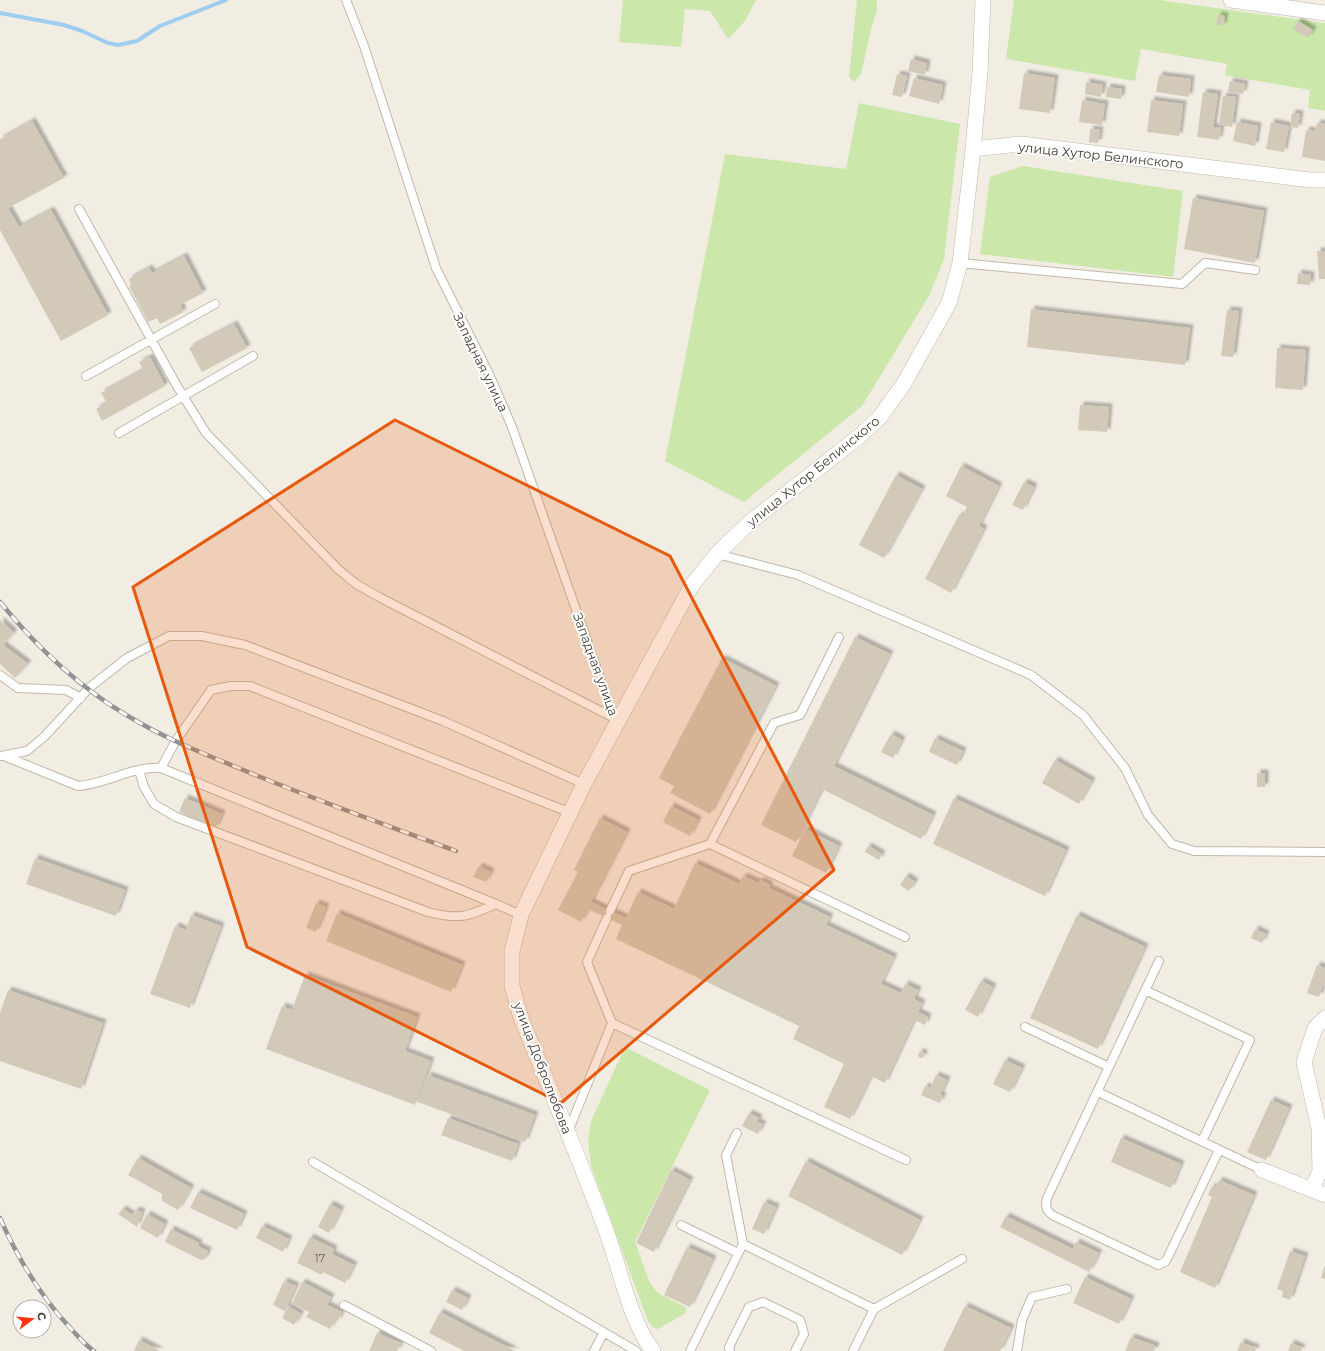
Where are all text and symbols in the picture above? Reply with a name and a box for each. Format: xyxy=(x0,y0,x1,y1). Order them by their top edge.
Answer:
street label: улица Хутор Белинского xyxy=(1017,138,1184,172)
street label: Западная улица xyxy=(450,310,512,414)
street label: улица Хутор Белинского xyxy=(743,413,883,530)
street label: Западная улица xyxy=(570,610,622,718)
street label: улица Добролюбова xyxy=(510,999,576,1136)
house number: 17 xyxy=(315,1251,325,1265)
north arrow xyxy=(12,1299,52,1339)
text: С xyxy=(34,1310,49,1322)

